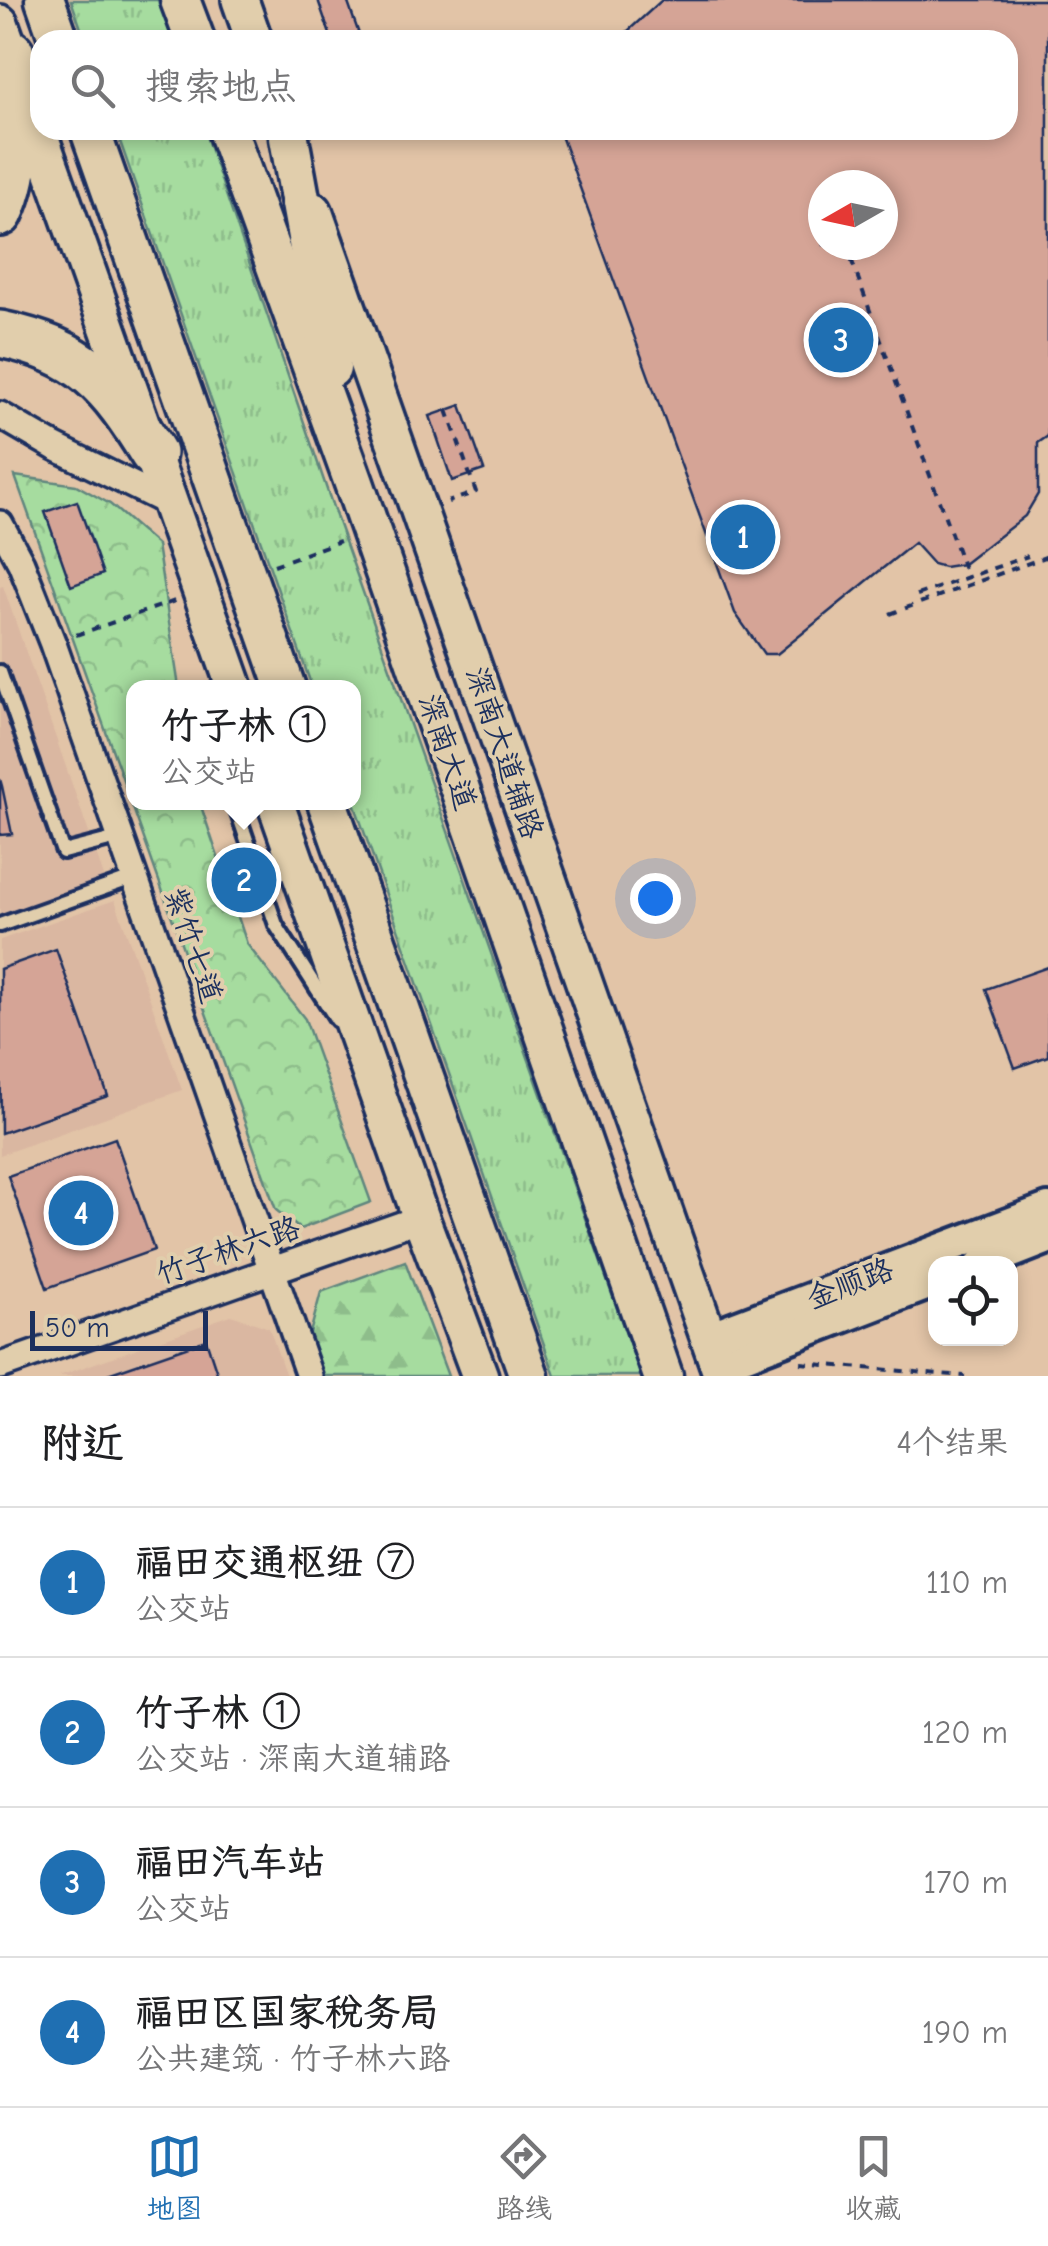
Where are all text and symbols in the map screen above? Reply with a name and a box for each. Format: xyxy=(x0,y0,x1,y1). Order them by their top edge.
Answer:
search box xyxy=(30,30,1018,140)
icon: search xyxy=(65,58,120,113)
text: 搜索地点 xyxy=(145,65,297,109)
north arrow xyxy=(808,170,898,260)
pin: 3 xyxy=(808,302,874,378)
pin: 1 xyxy=(710,500,776,574)
street label: 深南大道辅路 xyxy=(458,662,550,844)
popup xyxy=(126,680,361,810)
street label: 深南大道 xyxy=(411,690,483,814)
text: 竹子林 ① xyxy=(161,704,326,748)
text: 公交站 xyxy=(161,753,257,790)
pin: 2 xyxy=(212,842,276,918)
your location xyxy=(630,873,681,924)
street label: 紫竹七道 xyxy=(157,883,229,1007)
pin: 4 xyxy=(48,1176,114,1250)
street label: 竹子林六路 xyxy=(151,1210,305,1292)
street label: 金顺路 xyxy=(802,1252,898,1316)
map controls xyxy=(928,1256,1018,1346)
button: locate xyxy=(928,1256,1018,1346)
scale bar xyxy=(30,1306,208,1350)
text: 50 m xyxy=(45,1312,110,1344)
text: 附近 xyxy=(40,1419,124,1468)
text: 4个结果 xyxy=(897,1424,1008,1461)
text: 福田交通枢纽 ⑦ xyxy=(135,1541,415,1585)
text: 1 xyxy=(66,1564,79,1601)
text: 110 m xyxy=(926,1564,1008,1601)
text: 公交站 xyxy=(135,1590,231,1627)
text: 竹子林 ① xyxy=(135,1691,301,1735)
text: 2 xyxy=(65,1714,80,1751)
text: 120 m xyxy=(922,1714,1008,1751)
text: 公交站 · 深南大道辅路 xyxy=(135,1740,450,1777)
text: 福田汽车站 xyxy=(135,1841,325,1885)
text: 3 xyxy=(65,1864,80,1901)
text: 170 m xyxy=(924,1864,1008,1901)
text: 公交站 xyxy=(135,1890,231,1927)
text: 福田区国家税务局 xyxy=(135,1991,439,2035)
text: 4 xyxy=(65,2014,80,2051)
text: 190 m xyxy=(922,2014,1008,2051)
text: 公共建筑 · 竹子林六路 xyxy=(135,2040,450,2077)
tab: 地图 xyxy=(147,2129,203,2226)
tab: 路线 xyxy=(496,2129,552,2226)
tab: 收藏 xyxy=(845,2129,901,2226)

